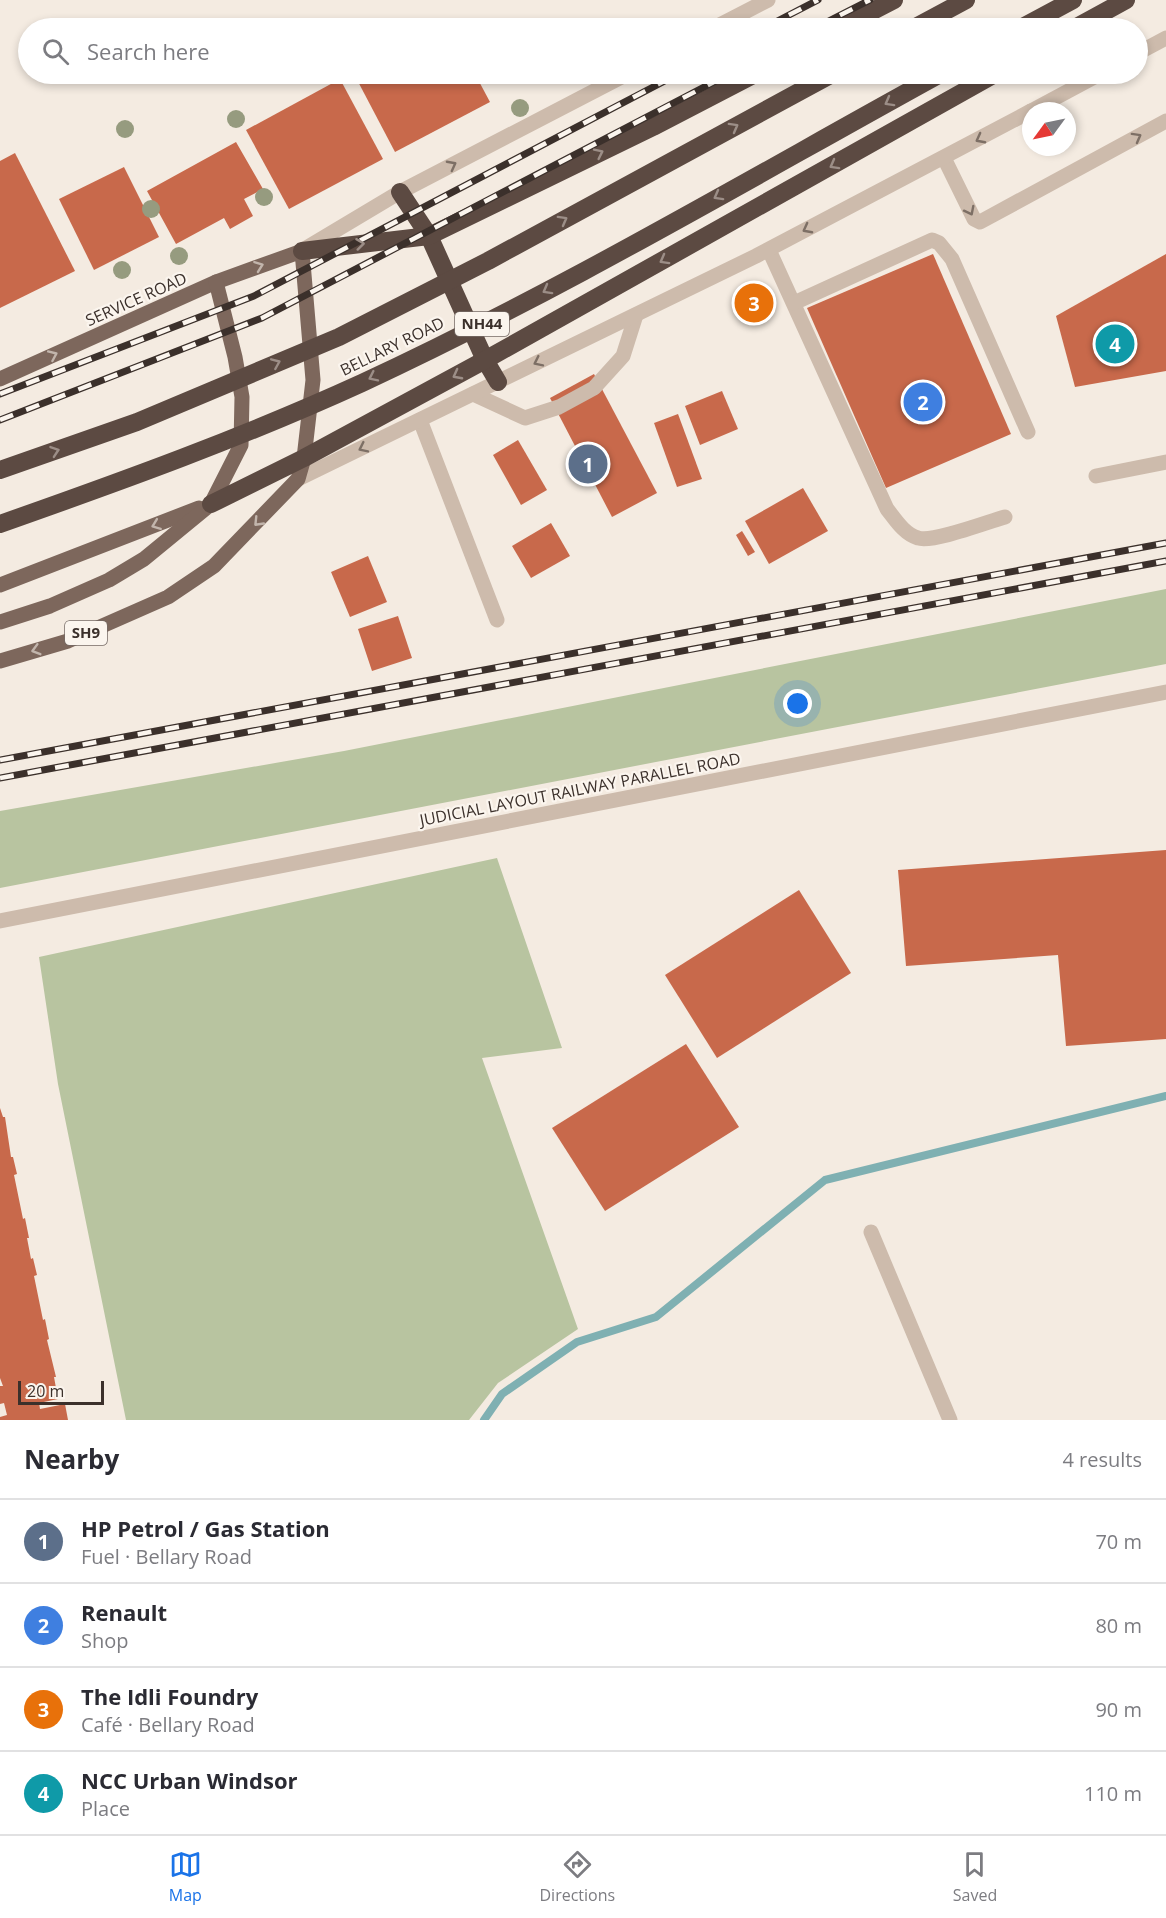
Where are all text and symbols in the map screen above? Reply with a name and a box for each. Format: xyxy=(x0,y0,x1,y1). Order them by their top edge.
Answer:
search box xyxy=(18,18,1148,84)
icon: search xyxy=(39,35,72,68)
text: Search here xyxy=(87,36,210,66)
one-way arrow xyxy=(884,95,895,106)
north arrow xyxy=(1022,102,1076,156)
one-way arrow xyxy=(728,123,738,134)
one-way arrow xyxy=(975,132,986,143)
one-way arrow xyxy=(1130,133,1141,144)
one-way arrow xyxy=(592,149,603,161)
one-way arrow xyxy=(830,158,840,169)
one-way arrow xyxy=(446,161,457,172)
one-way arrow xyxy=(714,189,724,200)
one-way arrow xyxy=(963,204,974,215)
one-way arrow xyxy=(556,216,567,227)
one-way arrow xyxy=(803,222,813,233)
one-way arrow xyxy=(356,238,365,251)
one-way arrow xyxy=(660,253,670,264)
one-way arrow xyxy=(253,261,264,274)
street label: SERVICE ROAD xyxy=(82,267,190,331)
pin: 3 xyxy=(734,280,774,326)
one-way arrow xyxy=(543,283,553,294)
street label: BELLARY ROAD xyxy=(336,311,448,381)
road number: NH44 xyxy=(455,312,509,336)
pin: 4 xyxy=(1096,322,1134,366)
one-way arrow xyxy=(47,351,58,363)
one-way arrow xyxy=(533,355,544,367)
one-way arrow xyxy=(269,359,280,371)
one-way arrow xyxy=(453,368,463,379)
one-way arrow xyxy=(368,370,379,382)
pin: 2 xyxy=(904,380,942,424)
one-way arrow xyxy=(358,440,369,452)
pin: 1 xyxy=(568,442,608,486)
one-way arrow xyxy=(49,445,60,458)
one-way arrow xyxy=(255,514,266,525)
one-way arrow xyxy=(151,518,162,530)
road number: SH9 xyxy=(65,621,107,645)
one-way arrow xyxy=(31,643,41,656)
your location xyxy=(783,689,812,718)
street label: JUDICIAL LAYOUT RAILWAY PARALLEL ROAD xyxy=(416,747,742,831)
scale bar xyxy=(18,1378,104,1406)
text: 20 m xyxy=(27,1380,64,1402)
text: Nearby xyxy=(24,1441,119,1477)
text: 4 results xyxy=(1062,1446,1142,1473)
text: HP Petrol / Gas Station xyxy=(81,1513,330,1543)
text: 1 xyxy=(38,1528,49,1555)
text: 70 m xyxy=(1095,1528,1142,1555)
text: Fuel · Bellary Road xyxy=(81,1543,252,1570)
text: Renault xyxy=(81,1597,167,1627)
text: 2 xyxy=(38,1612,49,1639)
text: 80 m xyxy=(1095,1612,1142,1639)
text: Shop xyxy=(81,1627,129,1654)
text: The Idli Foundry xyxy=(81,1681,258,1711)
text: 3 xyxy=(38,1696,49,1723)
text: 90 m xyxy=(1095,1696,1142,1723)
text: Café · Bellary Road xyxy=(81,1711,255,1738)
text: NCC Urban Windsor xyxy=(81,1765,298,1795)
text: 4 xyxy=(38,1780,49,1807)
text: 110 m xyxy=(1084,1780,1142,1807)
text: Place xyxy=(81,1795,130,1822)
tab: Map xyxy=(169,1848,202,1906)
tab: Directions xyxy=(539,1848,615,1906)
tab: Saved xyxy=(953,1848,997,1906)

